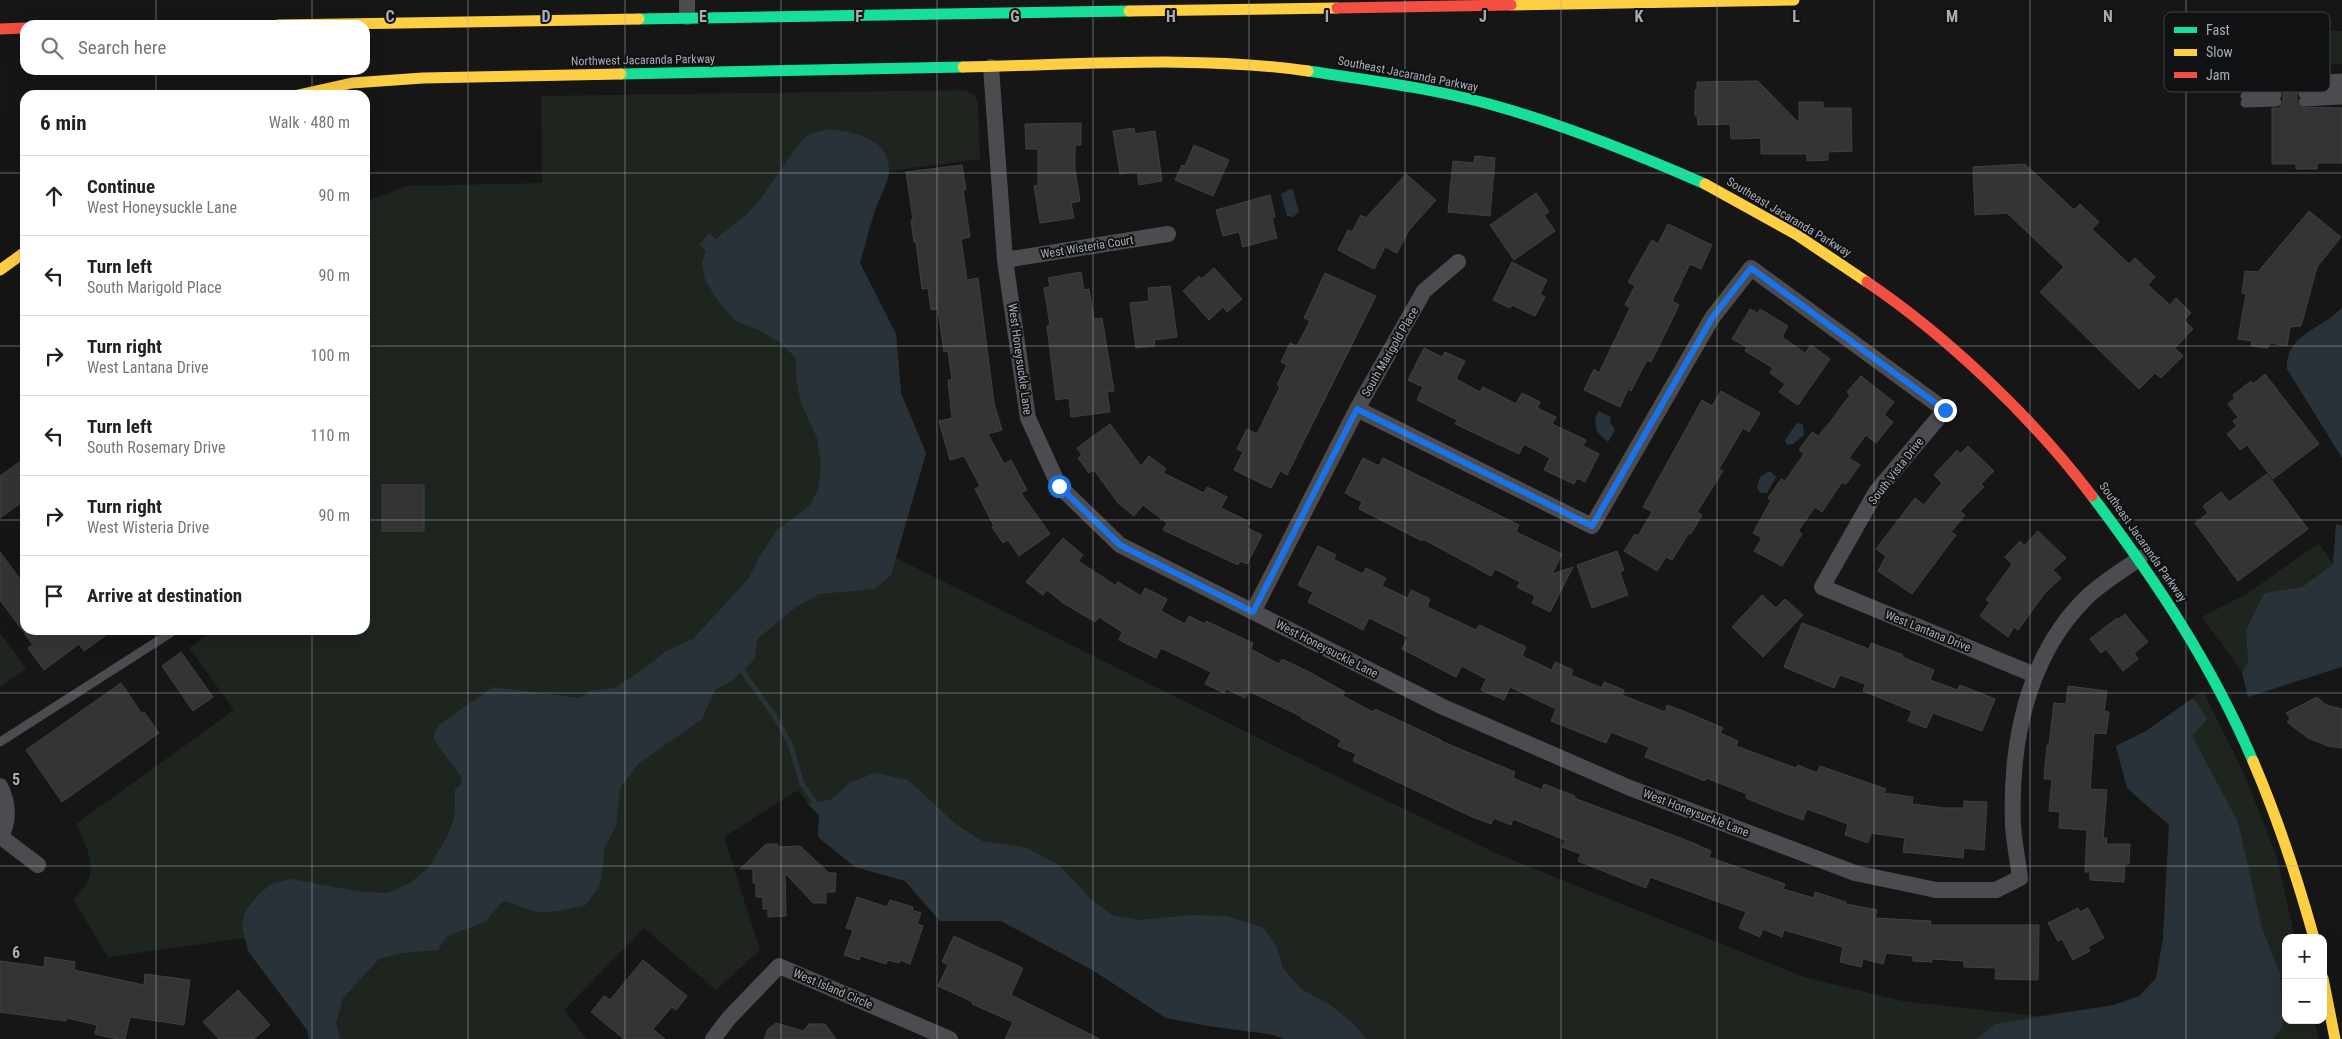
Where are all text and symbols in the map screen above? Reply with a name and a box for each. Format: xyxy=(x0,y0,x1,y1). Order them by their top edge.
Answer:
text: C xyxy=(385,7,395,26)
text: D xyxy=(541,7,551,26)
text: E xyxy=(699,7,707,26)
text: F xyxy=(855,7,863,26)
text: G xyxy=(1010,7,1020,26)
text: H xyxy=(1166,7,1176,26)
text: I xyxy=(1325,7,1329,26)
text: J xyxy=(1479,7,1487,26)
text: K xyxy=(1635,7,1644,26)
text: L xyxy=(1792,7,1800,26)
text: M xyxy=(1946,7,1958,26)
text: N xyxy=(2103,7,2113,26)
legend xyxy=(2164,12,2330,92)
search box xyxy=(20,20,370,75)
text: Fast xyxy=(2206,22,2230,38)
icon: search xyxy=(38,34,66,62)
text: Search here xyxy=(78,36,166,59)
text: Slow xyxy=(2206,44,2233,60)
street label: Northwest Jacaranda Parkway xyxy=(571,52,715,68)
street label: Southeast Jacaranda Parkway xyxy=(1337,54,1479,94)
text: Jam xyxy=(2206,67,2230,83)
text: 6 min xyxy=(40,111,87,135)
text: Walk · 480 m xyxy=(269,113,350,132)
street label: Southeast Jacaranda Parkway xyxy=(1724,174,1854,260)
text: Continue xyxy=(87,175,155,198)
icon: ahead xyxy=(40,182,68,210)
text: 90 m xyxy=(318,186,350,205)
text: West Honeysuckle Lane xyxy=(87,198,237,217)
street label: West Wisteria Court xyxy=(1040,233,1135,261)
text: Turn left xyxy=(87,255,152,278)
icon: left xyxy=(40,262,68,290)
text: 90 m xyxy=(318,266,350,285)
text: South Marigold Place xyxy=(87,278,222,297)
street label: West Honeysuckle Lane xyxy=(1005,302,1035,416)
street label: South Marigold Place xyxy=(1359,304,1422,399)
text: Turn right xyxy=(87,335,162,358)
icon: right xyxy=(40,342,68,370)
text: 100 m xyxy=(311,346,350,365)
text: West Lantana Drive xyxy=(87,358,209,377)
route end xyxy=(1934,399,1957,422)
text: Turn left xyxy=(87,415,152,438)
icon: left xyxy=(40,422,68,450)
text: 110 m xyxy=(311,426,350,445)
street label: South Vista Drive xyxy=(1866,434,1927,507)
text: South Rosemary Drive xyxy=(87,438,226,457)
route start xyxy=(1048,475,1071,498)
street label: Southeast Jacaranda Parkway xyxy=(2096,480,2190,604)
text: Turn right xyxy=(87,495,162,518)
icon: right xyxy=(40,502,68,530)
text: 90 m xyxy=(318,506,350,525)
text: West Wisteria Drive xyxy=(87,518,209,537)
icon: arrive xyxy=(40,582,68,610)
text: Arrive at destination xyxy=(87,584,242,607)
street label: West Lantana Drive xyxy=(1883,607,1973,655)
street label: West Honeysuckle Lane xyxy=(1274,617,1381,681)
text: 5 xyxy=(12,770,20,789)
street label: West Honeysuckle Lane xyxy=(1641,786,1751,840)
map controls xyxy=(2282,934,2327,1024)
button: + xyxy=(2282,934,2327,979)
text: 6 xyxy=(12,943,20,962)
street label: West Island Circle xyxy=(791,966,875,1012)
button: − xyxy=(2282,979,2327,1024)

